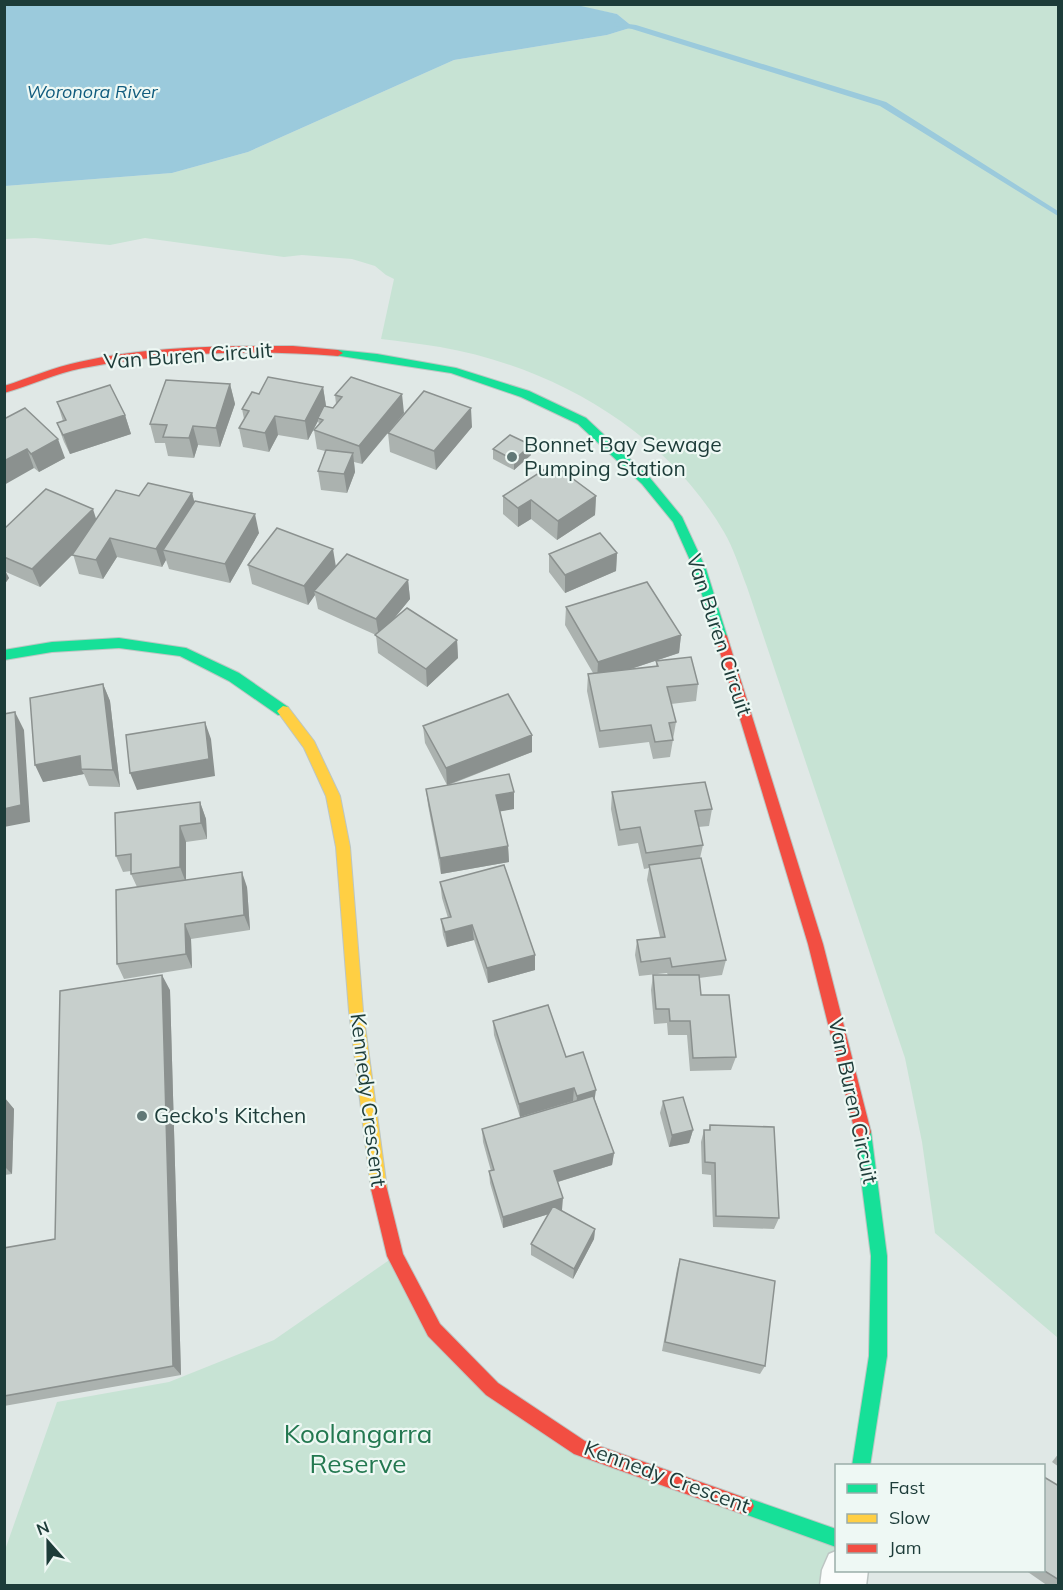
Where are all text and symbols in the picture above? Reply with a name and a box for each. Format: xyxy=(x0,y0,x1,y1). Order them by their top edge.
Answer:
water label: Woronora River xyxy=(26,80,159,103)
street label: Van Buren Circuit xyxy=(103,336,273,374)
place label: Bonnet Bay Sewage Pumping Station xyxy=(524,431,722,481)
marker: Bonnet Bay Sewage Pumping Station xyxy=(505,450,519,464)
street label: Van Buren Circuit xyxy=(682,550,758,719)
street label: Kennedy Crescent xyxy=(345,1012,393,1188)
street label: Van Buren Circuit xyxy=(824,1016,884,1186)
place label: Gecko's Kitchen xyxy=(154,1102,306,1128)
marker: Gecko's Kitchen xyxy=(135,1109,149,1123)
park label: Koolangarra Reserve xyxy=(284,1417,432,1480)
street label: Kennedy Crescent xyxy=(581,1434,754,1518)
legend xyxy=(835,1464,1045,1572)
text: Fast xyxy=(889,1476,925,1499)
text: Slow xyxy=(889,1506,931,1529)
north arrow xyxy=(18,1512,78,1572)
text: N xyxy=(33,1516,52,1539)
text: Jam xyxy=(889,1536,922,1559)

